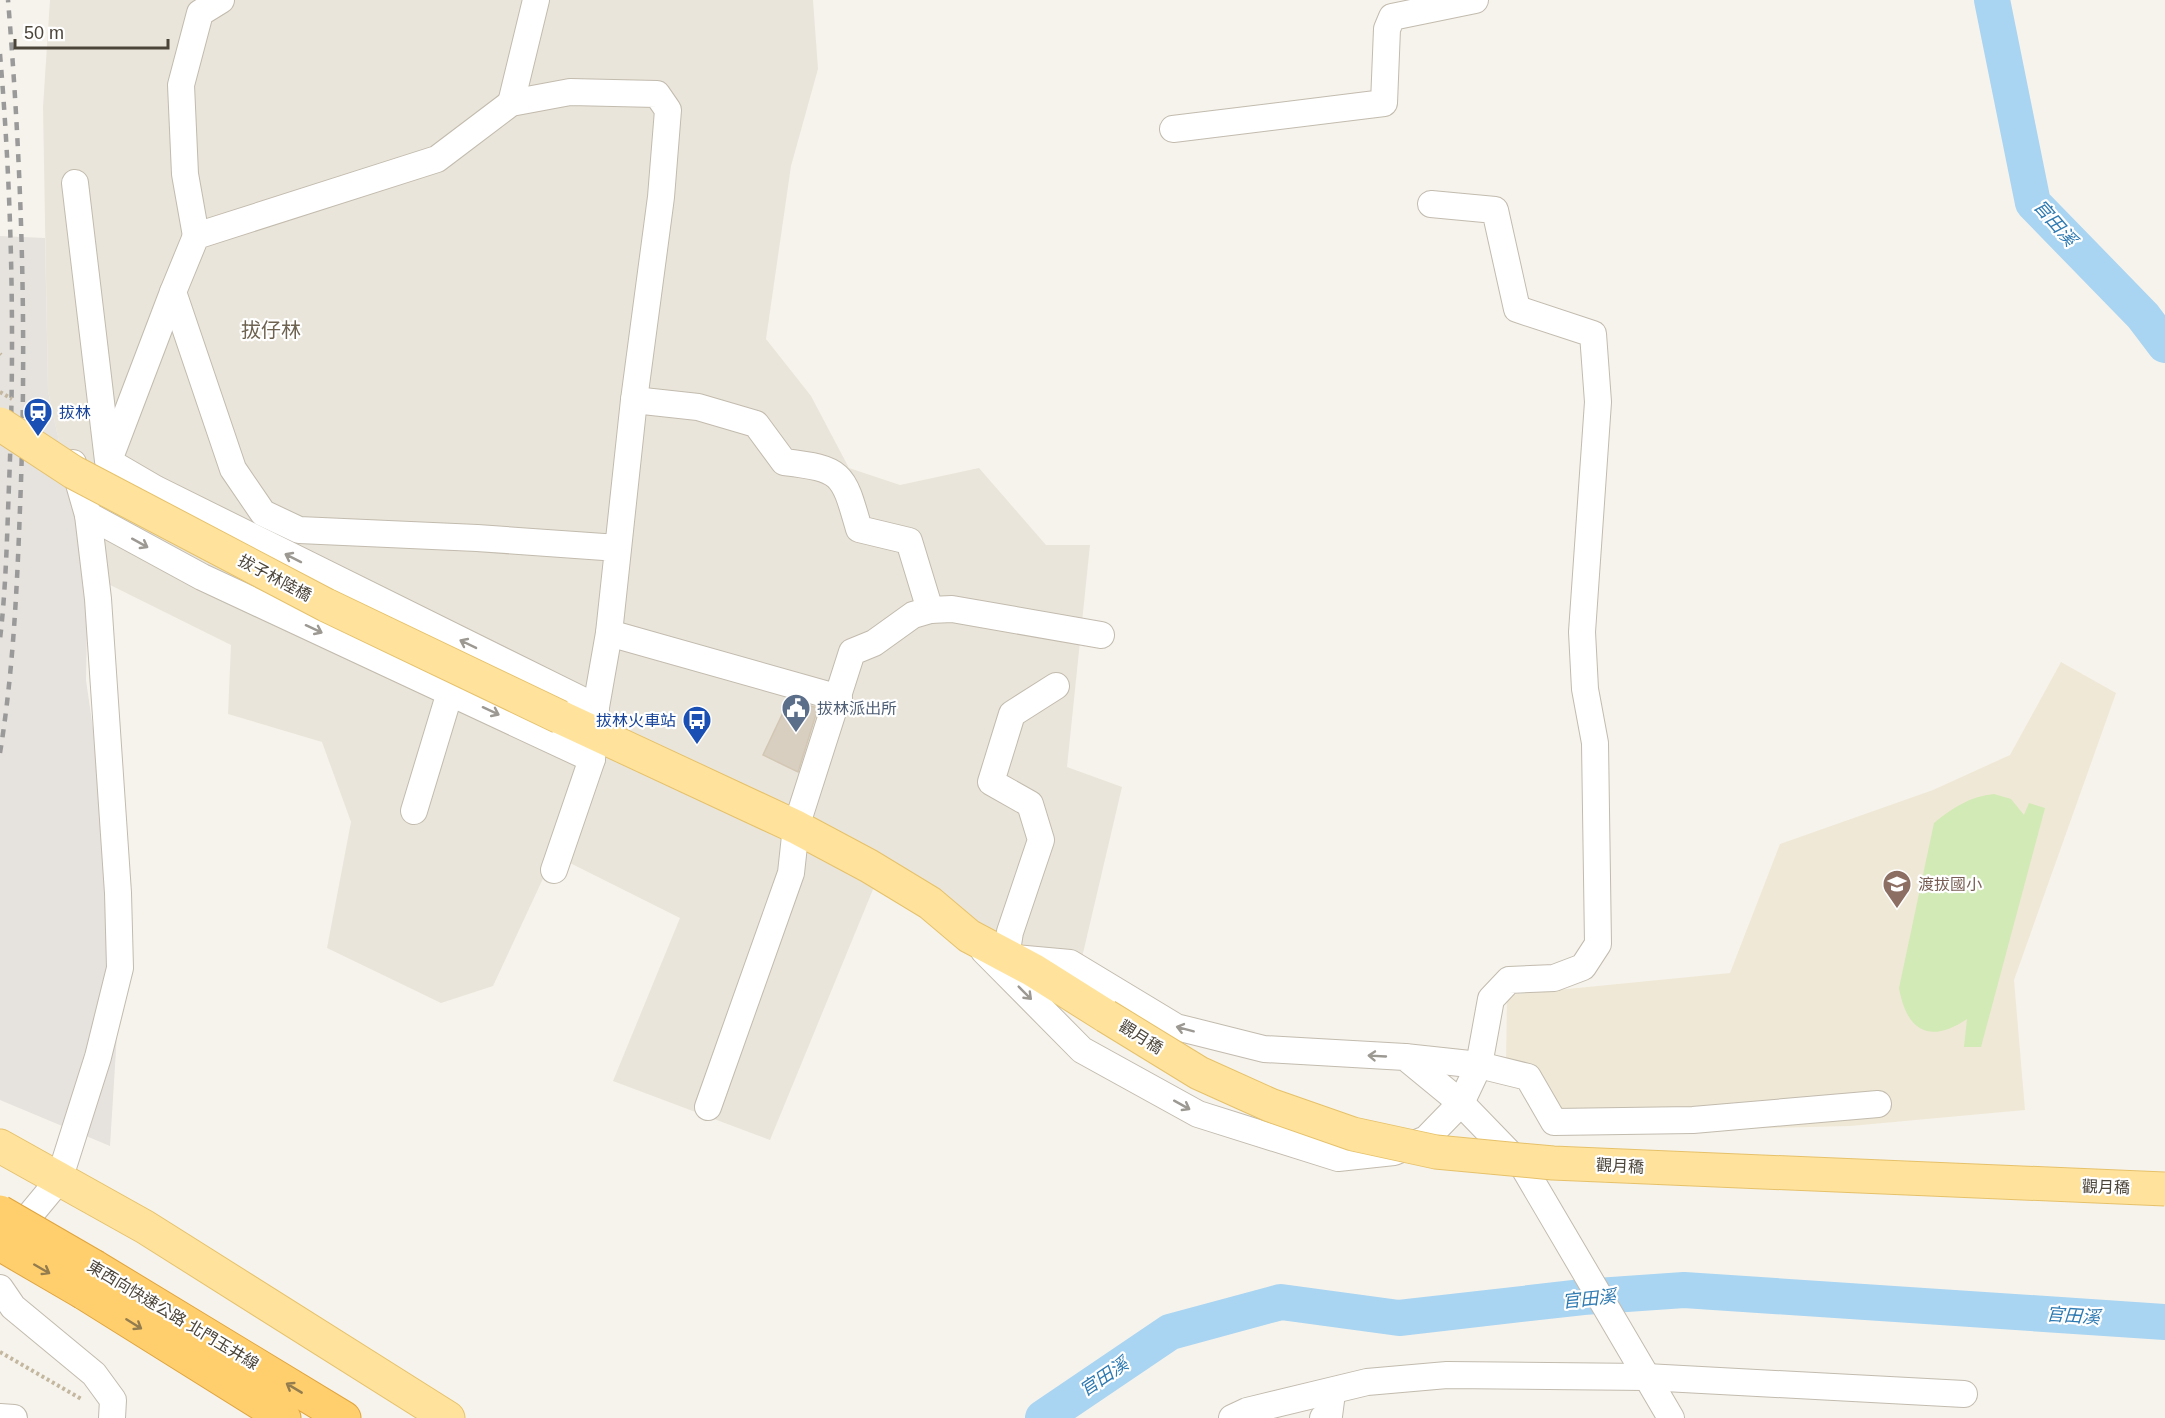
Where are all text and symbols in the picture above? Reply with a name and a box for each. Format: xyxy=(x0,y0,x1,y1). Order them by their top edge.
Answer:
scale bar xyxy=(15,12,168,50)
text: 50 m xyxy=(24,23,64,43)
water label: 官田溪 xyxy=(2030,196,2082,252)
district label: 拔仔林 xyxy=(241,319,301,341)
station icon: 拔林 xyxy=(22,396,54,438)
place label: 拔林 xyxy=(59,404,91,421)
one-way arrow xyxy=(130,538,148,549)
street label: 拔子林陸橋 xyxy=(236,552,314,604)
one-way arrow xyxy=(284,552,302,563)
one-way arrow xyxy=(305,624,323,636)
one-way arrow xyxy=(459,638,477,650)
public building icon: 拔林派出所 xyxy=(780,692,812,734)
place label: 拔林派出所 xyxy=(817,700,897,717)
bus stop icon: 拔林火車站 xyxy=(681,704,713,746)
one-way arrow xyxy=(482,706,500,718)
place label: 拔林火車站 xyxy=(596,712,676,729)
school or university icon: 渡拔國小 xyxy=(1881,868,1913,910)
place label: 渡拔國小 xyxy=(1918,876,1982,893)
one-way arrow xyxy=(1017,986,1032,1000)
street label: 觀月穚 xyxy=(1116,1017,1166,1057)
one-way arrow xyxy=(1176,1023,1195,1034)
one-way arrow xyxy=(1368,1050,1388,1061)
one-way arrow xyxy=(1173,1100,1191,1111)
street label: 觀月穚 xyxy=(1596,1156,1644,1176)
street label: 觀月穚 xyxy=(2082,1178,2130,1196)
street label: 東西向快速公路 北門玉井線 xyxy=(84,1257,262,1373)
one-way arrow xyxy=(33,1263,50,1275)
water label: 官田溪 xyxy=(1561,1286,1620,1312)
water label: 官田溪 xyxy=(2045,1304,2104,1328)
one-way arrow xyxy=(125,1319,142,1331)
water label: 官田溪 xyxy=(1076,1352,1134,1400)
one-way arrow xyxy=(286,1381,303,1393)

